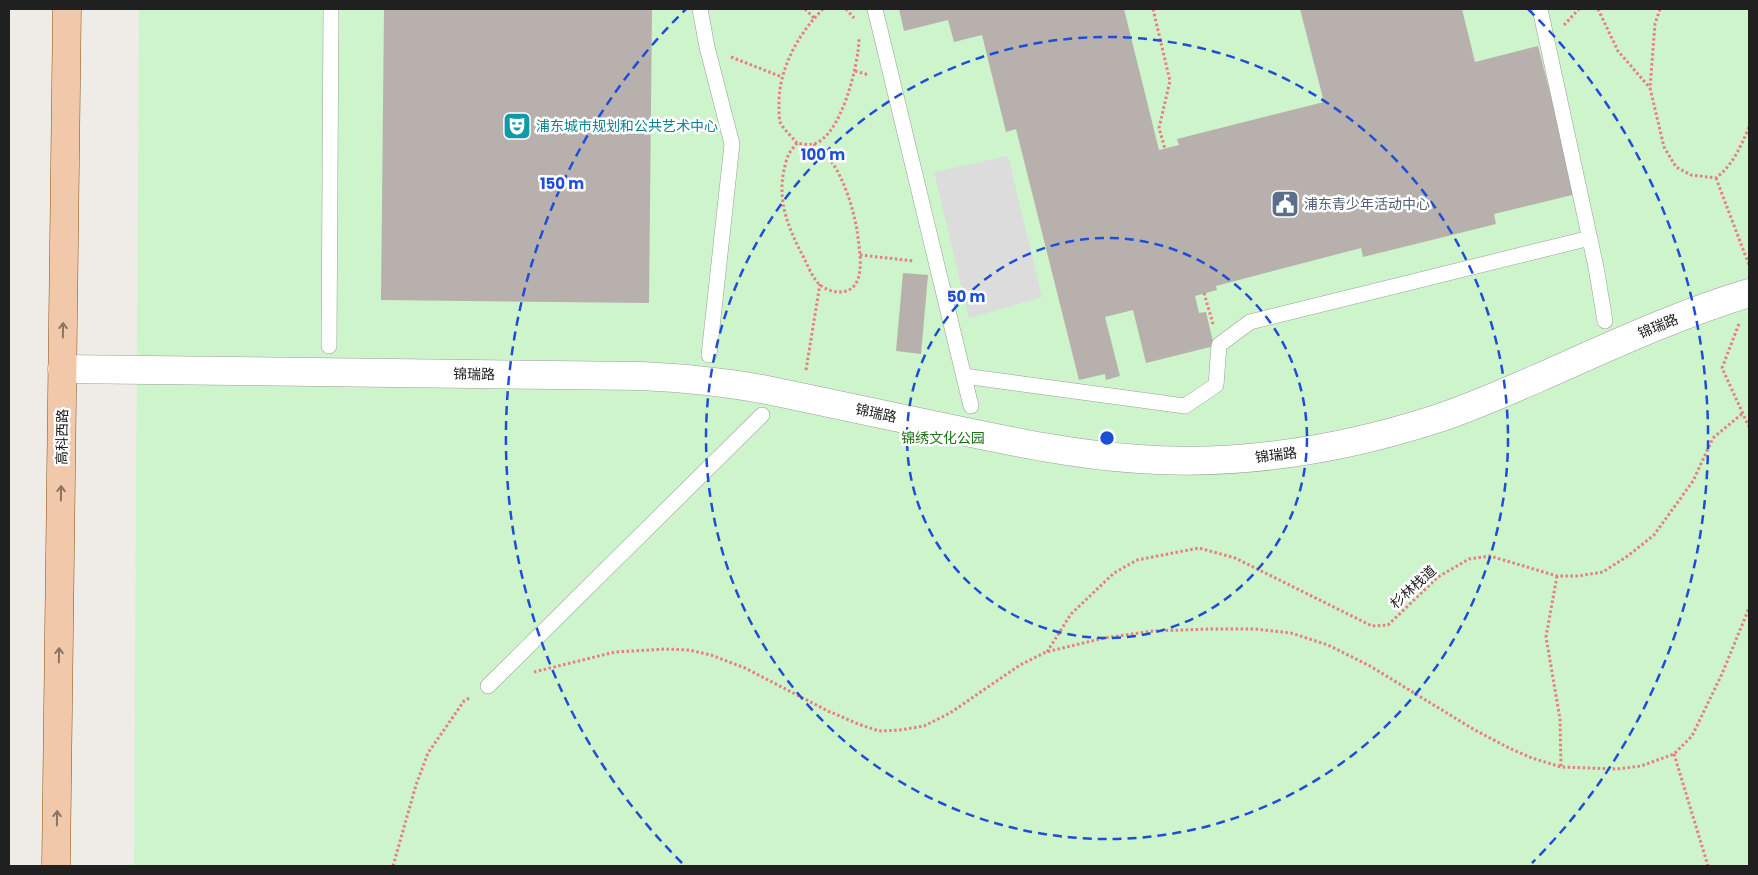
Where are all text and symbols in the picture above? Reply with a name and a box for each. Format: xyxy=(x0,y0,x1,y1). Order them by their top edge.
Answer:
theatre icon: 浦东城市规划和公共艺术中心 xyxy=(502,111,532,141)
place label: 浦东城市规划和公共艺术中心 xyxy=(536,116,718,136)
text: 100 m xyxy=(801,144,845,165)
text: 150 m xyxy=(540,173,584,194)
public building icon: 浦东青少年活动中心 xyxy=(1270,189,1300,219)
place label: 浦东青少年活动中心 xyxy=(1304,194,1430,214)
text: 50 m xyxy=(947,286,985,307)
street label: 锦瑞路 xyxy=(1635,309,1681,343)
one-way arrow xyxy=(58,322,68,338)
street label: 锦瑞路 xyxy=(453,364,495,384)
street label: 锦瑞路 xyxy=(853,399,899,427)
street label: 高科西路 xyxy=(52,409,72,465)
park label: 锦绣文化公园 xyxy=(901,428,985,448)
centre of rings xyxy=(1098,429,1116,447)
street label: 锦瑞路 xyxy=(1254,443,1298,467)
one-way arrow xyxy=(56,485,66,501)
street label: 杉林栈道 xyxy=(1386,561,1440,613)
one-way arrow xyxy=(54,647,64,664)
one-way arrow xyxy=(52,810,61,826)

